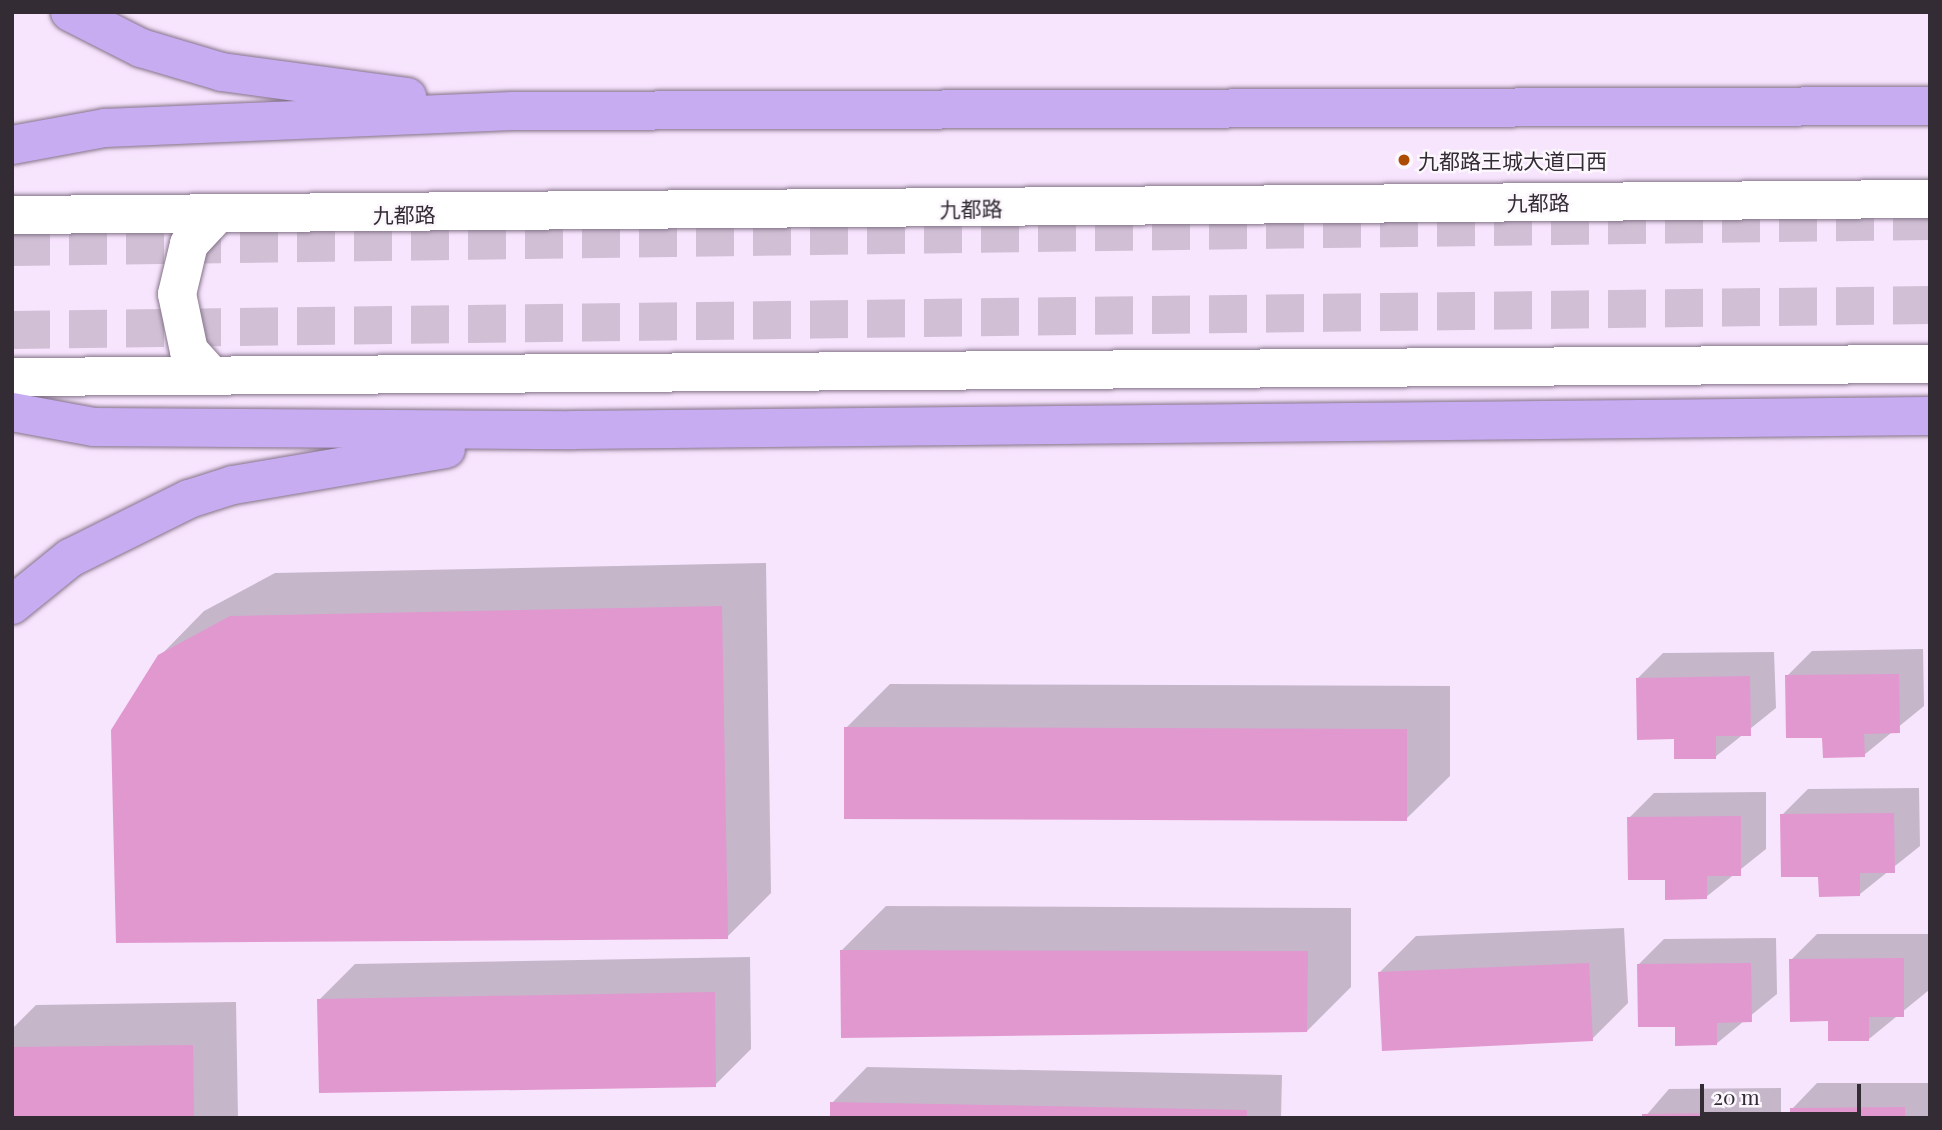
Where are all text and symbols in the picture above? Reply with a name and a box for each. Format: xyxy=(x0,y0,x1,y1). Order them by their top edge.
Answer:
place label: 九都路王城大道口西 xyxy=(1418,147,1607,173)
marker: 九都路王城大道口西 xyxy=(1396,152,1412,168)
street label: 九都路 xyxy=(1506,189,1570,215)
street label: 九都路 xyxy=(939,195,1003,221)
street label: 九都路 xyxy=(372,201,436,227)
scale bar xyxy=(1704,1070,1865,1114)
text: 20 m xyxy=(1713,1082,1760,1110)

